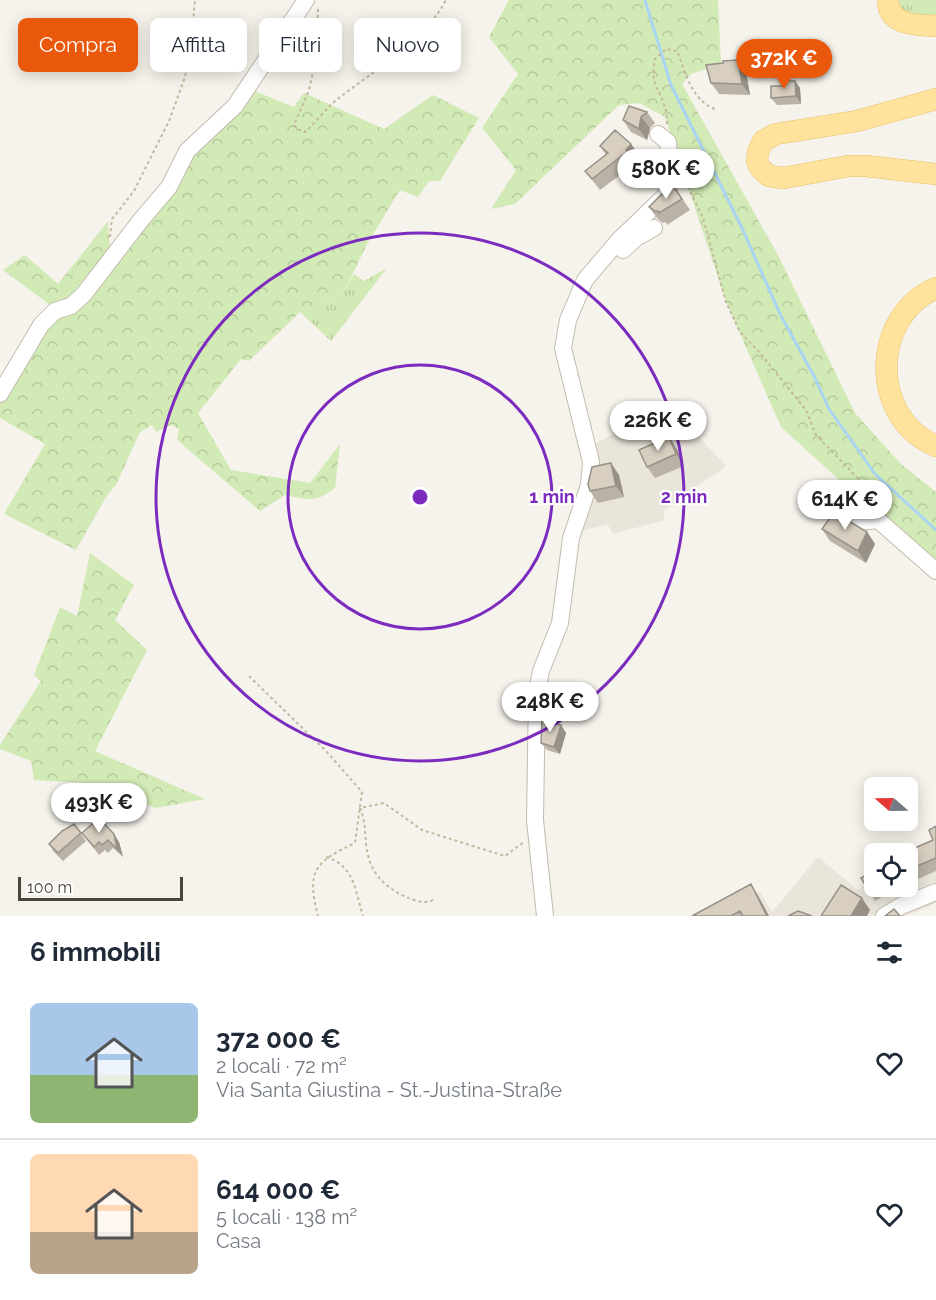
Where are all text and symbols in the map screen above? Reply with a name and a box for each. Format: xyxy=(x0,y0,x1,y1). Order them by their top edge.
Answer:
chip: Compra xyxy=(18,18,138,72)
chip: Affitta xyxy=(150,18,247,72)
chip: Filtri xyxy=(259,18,342,72)
chip: Nuovo xyxy=(354,18,461,72)
pin: 372K € xyxy=(735,39,833,90)
text: 372K € xyxy=(750,46,818,70)
pin: 580K € xyxy=(617,149,715,200)
text: 580K € xyxy=(631,156,701,180)
pin: 226K € xyxy=(609,401,707,452)
text: 226K € xyxy=(624,408,692,432)
pin: 614K € xyxy=(796,480,894,531)
text: 1 min xyxy=(529,486,575,507)
text: 2 min xyxy=(661,486,707,507)
centre of rings xyxy=(410,487,430,507)
text: 614K € xyxy=(811,487,879,511)
pin: 248K € xyxy=(501,682,599,733)
text: 248K € xyxy=(516,689,584,713)
north arrow xyxy=(864,777,918,831)
map controls xyxy=(864,777,918,897)
pin: 493K € xyxy=(50,783,148,834)
text: 493K € xyxy=(65,790,133,814)
button: locate xyxy=(864,843,918,897)
scale bar xyxy=(18,874,183,902)
text: 100 m xyxy=(27,878,72,897)
icon: filters xyxy=(873,936,906,969)
text: 6 immobili xyxy=(30,937,161,967)
text: 372 000 € xyxy=(216,1024,341,1054)
icon: home xyxy=(78,1027,150,1099)
icon: heart xyxy=(873,1047,906,1080)
text: 2 locali · 72 m² xyxy=(216,1054,347,1078)
text: Via Santa Giustina - St.-Justina-Straße xyxy=(216,1078,562,1102)
text: 614 000 € xyxy=(216,1175,341,1205)
icon: home xyxy=(78,1178,150,1250)
icon: heart xyxy=(873,1198,906,1231)
text: 5 locali · 138 m² xyxy=(216,1205,357,1229)
text: Casa xyxy=(216,1229,261,1253)

